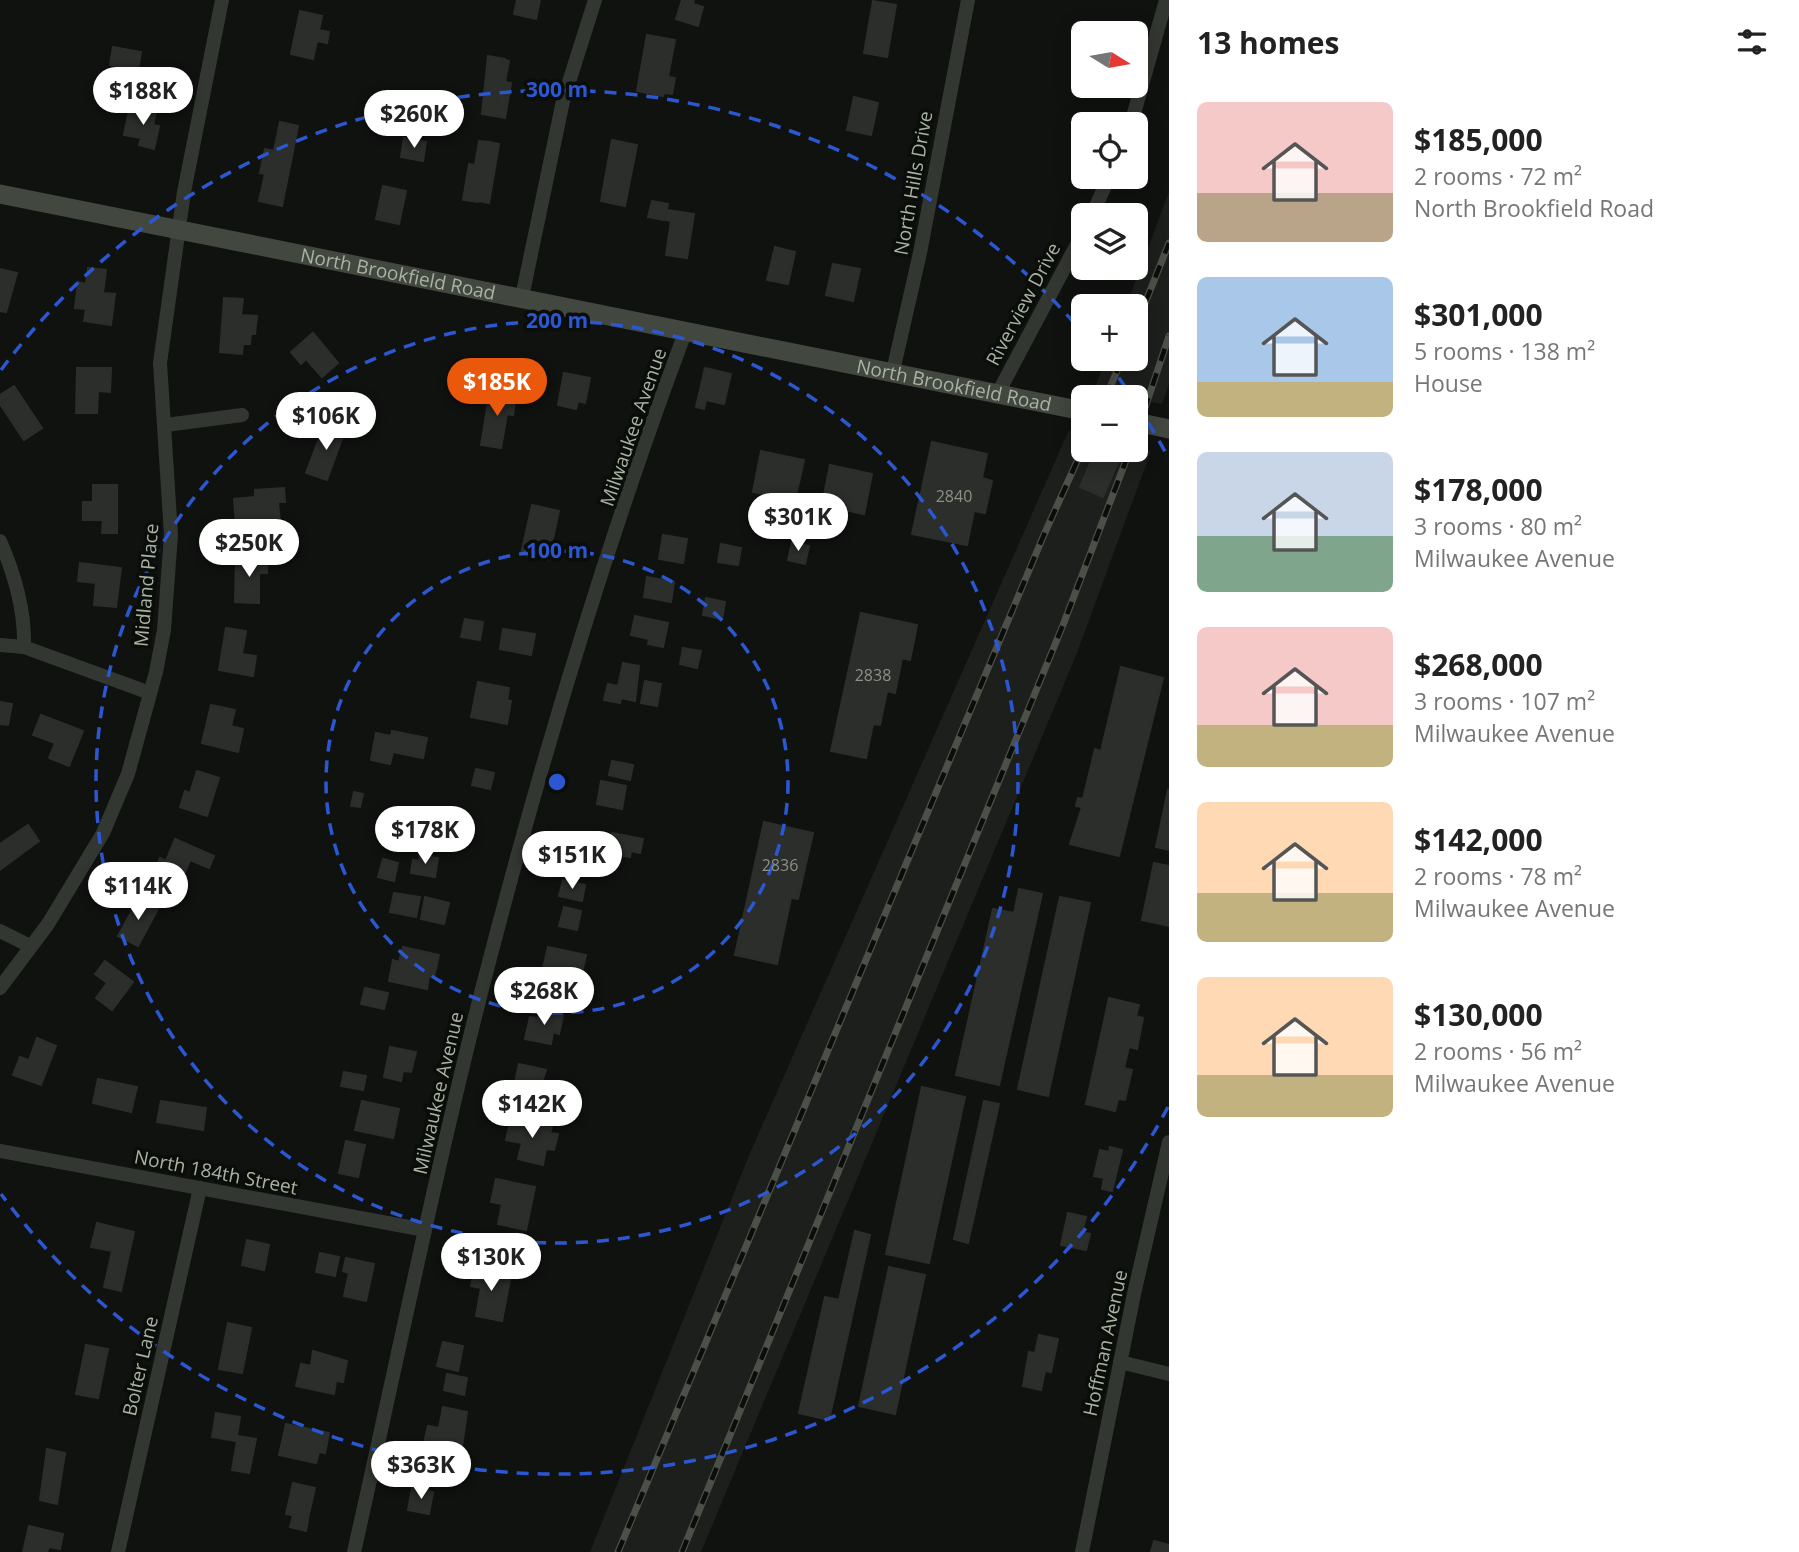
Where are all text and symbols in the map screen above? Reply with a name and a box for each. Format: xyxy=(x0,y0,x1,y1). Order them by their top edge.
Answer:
north arrow xyxy=(1071,21,1148,98)
map controls xyxy=(1071,21,1148,462)
text: 13 homes xyxy=(1197,22,1340,63)
icon: filters xyxy=(1733,23,1771,61)
pin: $188K xyxy=(94,68,192,127)
text: $188K xyxy=(109,74,177,106)
text: 300 m xyxy=(526,75,588,103)
pin: $260K xyxy=(365,90,463,150)
text: $260K xyxy=(380,97,448,129)
street label: North Hills Drive xyxy=(888,109,938,257)
button: locate xyxy=(1071,112,1148,189)
text: $185,000 xyxy=(1414,119,1543,160)
icon: home xyxy=(1253,130,1337,214)
text: 2 rooms · 72 m² xyxy=(1414,160,1582,192)
text: North Brookfield Road xyxy=(1414,192,1654,224)
button: layers xyxy=(1071,203,1148,280)
street label: Riverview Drive xyxy=(980,238,1066,370)
street label: North Brookfield Road xyxy=(298,242,498,306)
button: + xyxy=(1071,294,1148,371)
text: $301,000 xyxy=(1414,294,1543,335)
icon: home xyxy=(1253,305,1337,389)
text: 200 m xyxy=(526,306,588,334)
text: 5 rooms · 138 m² xyxy=(1414,335,1595,367)
street label: Milwaukee Avenue xyxy=(594,344,672,510)
street label: North Brookfield Road xyxy=(854,353,1054,417)
pin: $185K xyxy=(448,358,546,418)
text: $185K xyxy=(463,365,531,397)
text: House xyxy=(1414,367,1483,399)
button: − xyxy=(1071,385,1148,462)
pin: $106K xyxy=(277,392,375,452)
text: $106K xyxy=(292,399,360,431)
text: $178,000 xyxy=(1414,469,1543,510)
icon: home xyxy=(1253,480,1337,564)
house number: 2840 xyxy=(936,485,972,507)
pin: $301K xyxy=(749,494,847,553)
text: $301K xyxy=(764,500,832,532)
text: 3 rooms · 80 m² xyxy=(1414,510,1582,542)
pin: $250K xyxy=(200,520,298,579)
street label: Midland Place xyxy=(128,522,164,648)
text: $250K xyxy=(215,526,283,558)
text: 100 m xyxy=(526,536,588,564)
text: Milwaukee Avenue xyxy=(1414,542,1615,574)
text: $268,000 xyxy=(1414,644,1543,685)
icon: home xyxy=(1253,655,1337,739)
house number: 2838 xyxy=(855,664,891,686)
text: 3 rooms · 107 m² xyxy=(1414,685,1595,717)
text: Milwaukee Avenue xyxy=(1414,717,1615,749)
centre of rings xyxy=(545,770,569,794)
pin: $178K xyxy=(376,806,474,866)
text: $178K xyxy=(391,813,459,845)
text: $142,000 xyxy=(1414,819,1543,860)
icon: home xyxy=(1253,830,1337,914)
pin: $151K xyxy=(523,832,621,891)
text: $151K xyxy=(538,838,606,870)
house number: 2836 xyxy=(762,854,798,876)
text: 2 rooms · 78 m² xyxy=(1414,860,1582,892)
pin: $114K xyxy=(89,862,187,922)
text: $114K xyxy=(104,869,172,901)
text: Milwaukee Avenue xyxy=(1414,892,1615,924)
pin: $268K xyxy=(495,968,593,1027)
text: $268K xyxy=(510,974,578,1006)
text: $130,000 xyxy=(1414,994,1543,1035)
icon: home xyxy=(1253,1005,1337,1089)
street label: Milwaukee Avenue xyxy=(407,1009,469,1177)
text: 2 rooms · 56 m² xyxy=(1414,1035,1582,1067)
text: Milwaukee Avenue xyxy=(1414,1067,1615,1099)
pin: $142K xyxy=(483,1080,581,1140)
text: $142K xyxy=(498,1087,566,1119)
street label: North 184th Street xyxy=(132,1143,300,1201)
pin: $130K xyxy=(442,1234,540,1293)
text: $130K xyxy=(457,1240,525,1272)
street label: Hoffman Avenue xyxy=(1077,1267,1133,1419)
street label: Bolter Lane xyxy=(116,1314,164,1418)
pin: $363K xyxy=(372,1442,470,1501)
text: $363K xyxy=(387,1448,455,1480)

